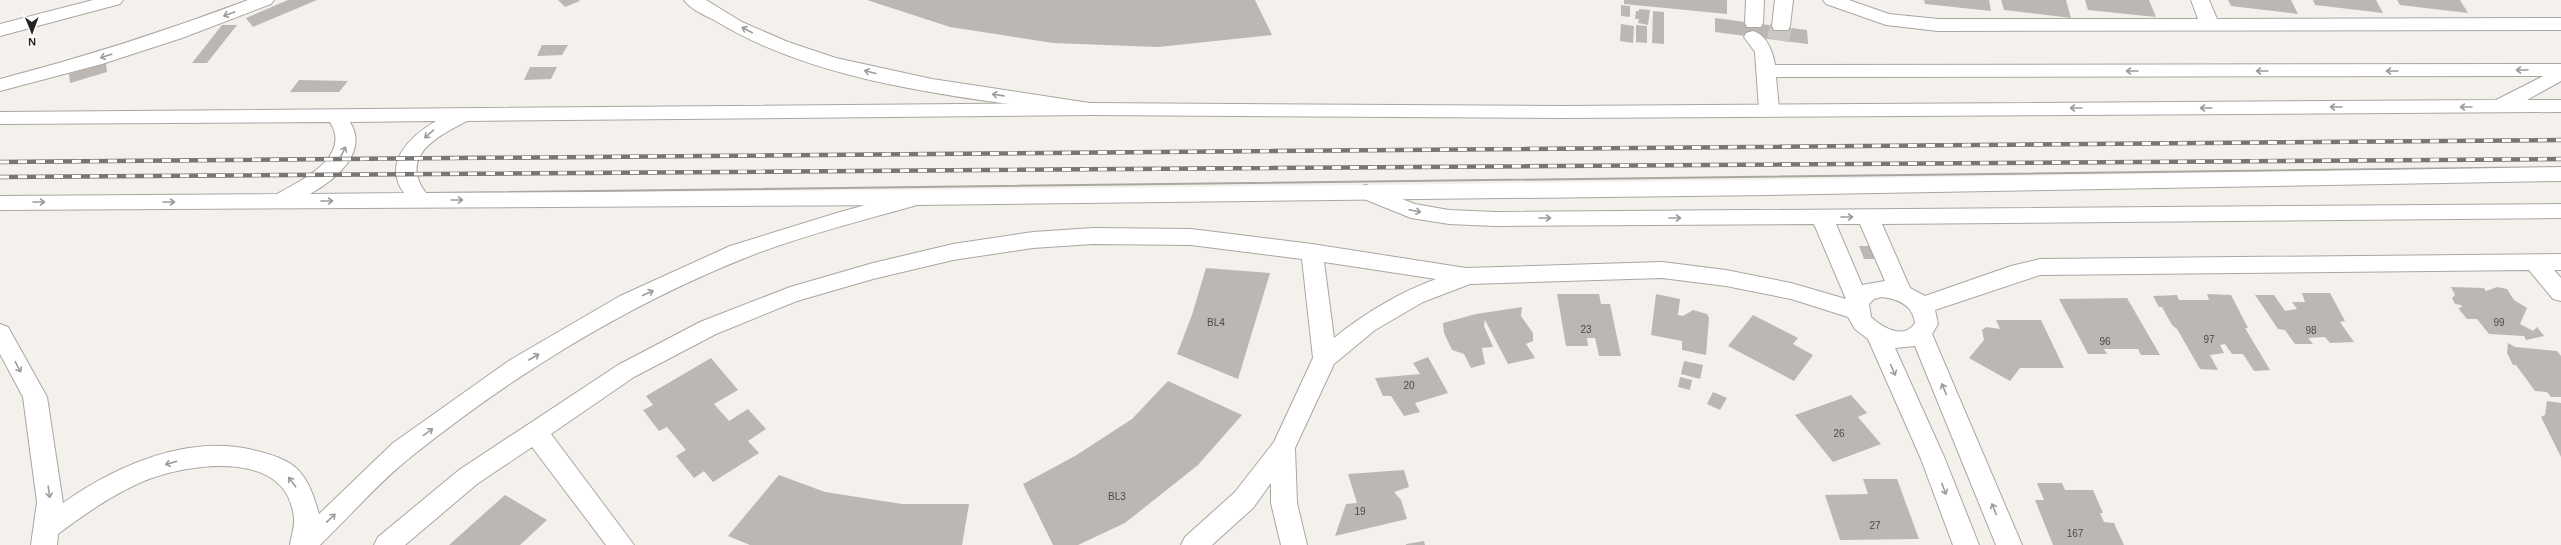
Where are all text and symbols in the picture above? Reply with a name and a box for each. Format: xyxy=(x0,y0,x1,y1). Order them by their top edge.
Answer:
one-way arrow xyxy=(223,11,235,19)
north arrow xyxy=(12,12,52,52)
one-way arrow xyxy=(741,26,753,33)
text: N xyxy=(28,36,36,48)
one-way arrow xyxy=(100,53,113,60)
one-way arrow xyxy=(2516,66,2529,74)
one-way arrow xyxy=(2126,67,2139,75)
one-way arrow xyxy=(2256,67,2269,75)
one-way arrow xyxy=(2386,67,2399,75)
one-way arrow xyxy=(864,68,877,75)
one-way arrow xyxy=(992,91,1005,99)
one-way arrow xyxy=(2330,103,2343,111)
one-way arrow xyxy=(2460,103,2473,110)
one-way arrow xyxy=(2070,104,2083,112)
one-way arrow xyxy=(2200,104,2213,112)
one-way arrow xyxy=(424,129,434,138)
one-way arrow xyxy=(339,146,347,158)
one-way arrow xyxy=(320,197,333,205)
one-way arrow xyxy=(450,197,463,204)
one-way arrow xyxy=(32,198,45,206)
one-way arrow xyxy=(162,198,175,206)
one-way arrow xyxy=(1409,208,1422,216)
one-way arrow xyxy=(1840,213,1853,221)
one-way arrow xyxy=(1668,214,1681,222)
one-way arrow xyxy=(1538,215,1551,222)
one-way arrow xyxy=(641,289,653,296)
house number: BL4 xyxy=(1207,317,1225,328)
house number: 99 xyxy=(2493,317,2505,328)
house number: 23 xyxy=(1580,324,1592,335)
house number: 98 xyxy=(2305,325,2317,336)
house number: 97 xyxy=(2203,334,2215,345)
house number: 96 xyxy=(2099,336,2111,347)
one-way arrow xyxy=(528,352,540,360)
one-way arrow xyxy=(15,361,23,373)
one-way arrow xyxy=(1890,363,1897,375)
house number: 20 xyxy=(1403,380,1415,391)
one-way arrow xyxy=(1940,383,1947,395)
one-way arrow xyxy=(423,428,434,436)
house number: 26 xyxy=(1833,428,1845,439)
one-way arrow xyxy=(164,460,177,467)
one-way arrow xyxy=(288,476,297,487)
one-way arrow xyxy=(1941,483,1949,495)
one-way arrow xyxy=(45,485,53,498)
house number: BL3 xyxy=(1108,491,1126,502)
one-way arrow xyxy=(1990,503,1997,515)
house number: 19 xyxy=(1354,506,1366,517)
one-way arrow xyxy=(326,514,336,523)
house number: 27 xyxy=(1869,520,1881,531)
house number: 167 xyxy=(2067,528,2084,539)

